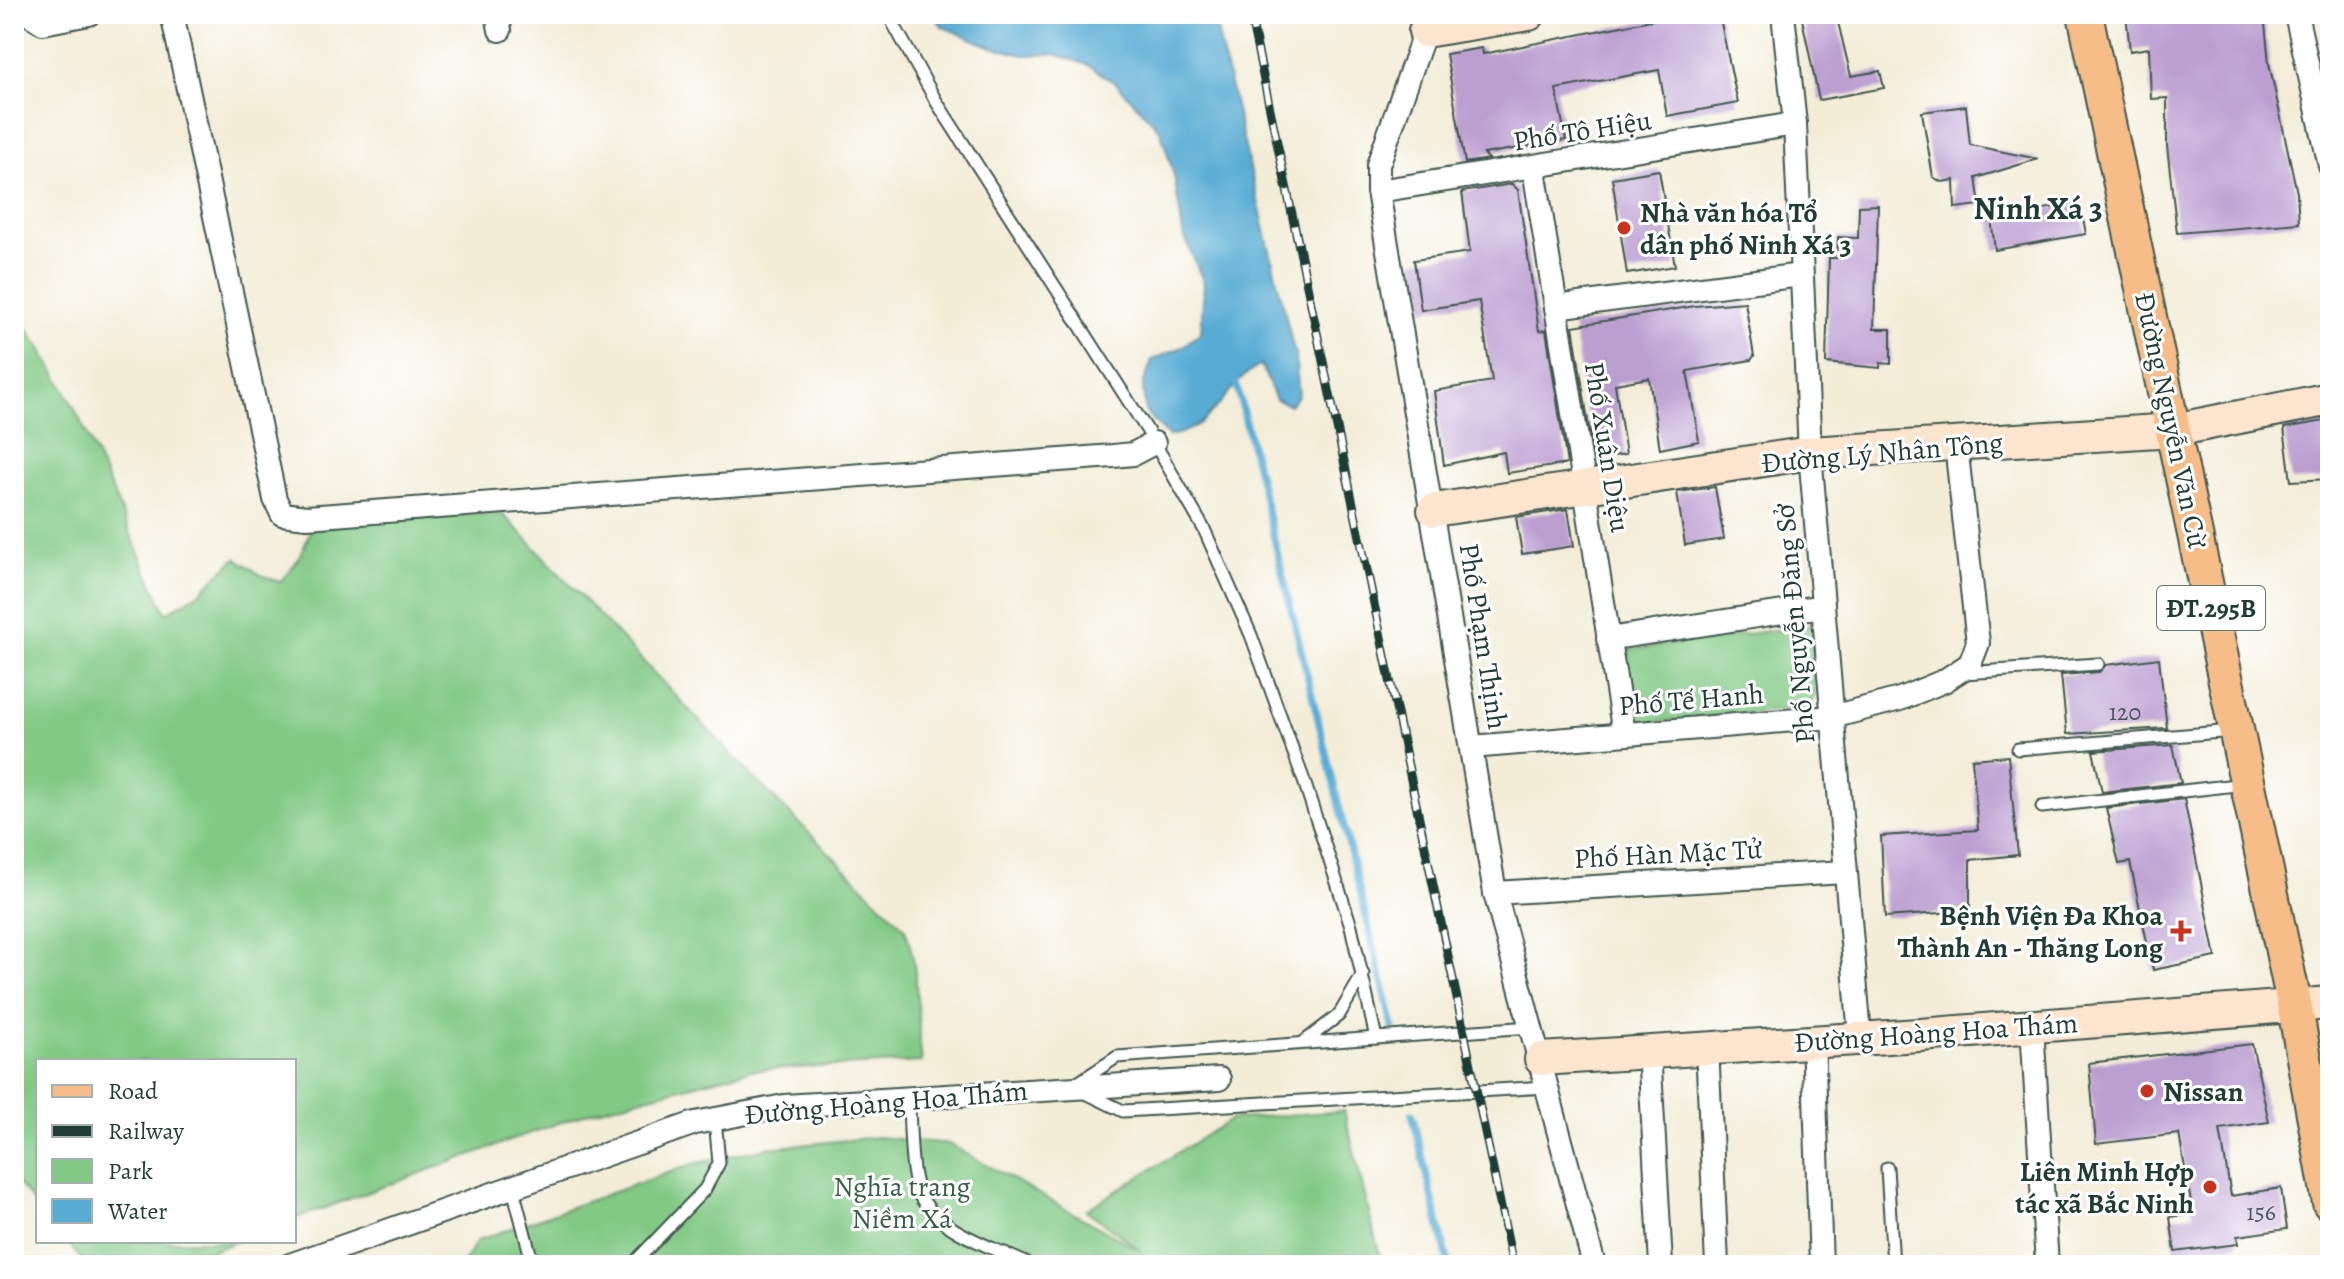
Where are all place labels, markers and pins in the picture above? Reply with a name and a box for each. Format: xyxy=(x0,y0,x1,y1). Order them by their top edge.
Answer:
place label: Nhà văn hóa Tổ dân phố Ninh Xá 3 xyxy=(1640,194,1852,264)
marker: Nhà văn hóa Tổ dân phố Ninh Xá 3 xyxy=(1615,219,1633,237)
place label: Bệnh Viện Đa Khoa Thành An - Thăng Long xyxy=(1897,897,2164,967)
marker: Bệnh Viện Đa Khoa Thành An - Thăng Long xyxy=(2170,920,2192,942)
place label: Nissan xyxy=(2163,1073,2244,1111)
marker: Nissan xyxy=(2138,1082,2156,1100)
place label: Liên Minh Hợp tác xã Bắc Ninh xyxy=(2015,1153,2194,1223)
marker: Liên Minh Hợp tác xã Bắc Ninh xyxy=(2201,1178,2219,1196)

